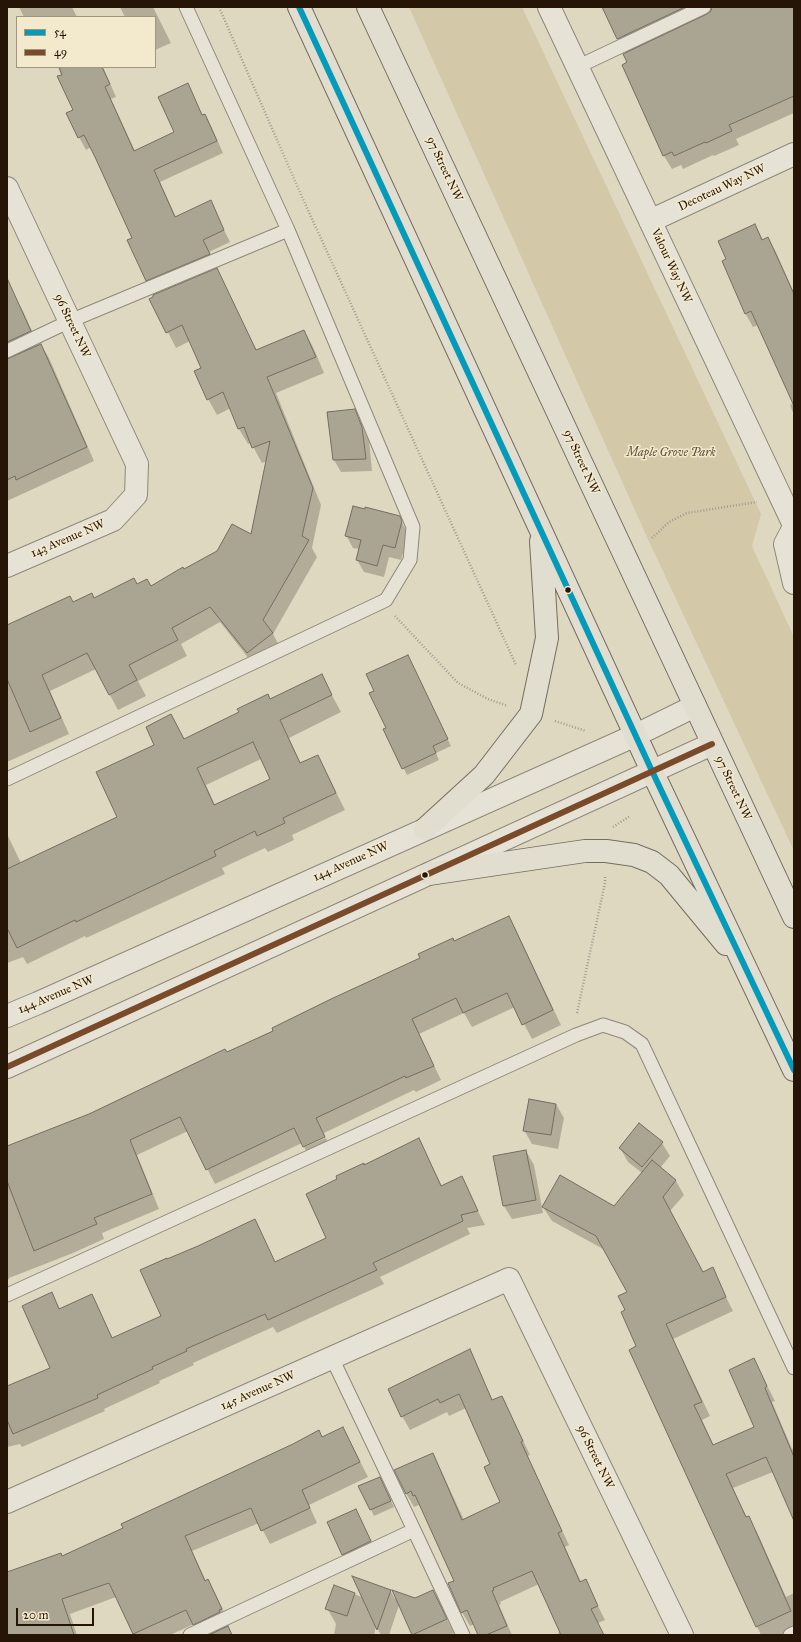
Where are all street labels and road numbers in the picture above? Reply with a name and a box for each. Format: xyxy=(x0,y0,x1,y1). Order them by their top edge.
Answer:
street label: 97 Street NW xyxy=(423,135,465,203)
street label: Decoteau Way NW xyxy=(676,162,768,214)
street label: Valour Way NW xyxy=(647,226,695,306)
street label: 96 Street NW xyxy=(51,292,93,360)
street label: 97 Street NW xyxy=(560,428,602,496)
street label: 143 Avenue NW xyxy=(29,517,107,561)
street label: 97 Street NW xyxy=(712,754,754,822)
street label: 144 Avenue NW xyxy=(311,839,391,885)
street label: 144 Avenue NW xyxy=(16,973,96,1017)
street label: 145 Avenue NW xyxy=(219,1368,297,1414)
street label: 96 Street NW xyxy=(573,1423,617,1491)

